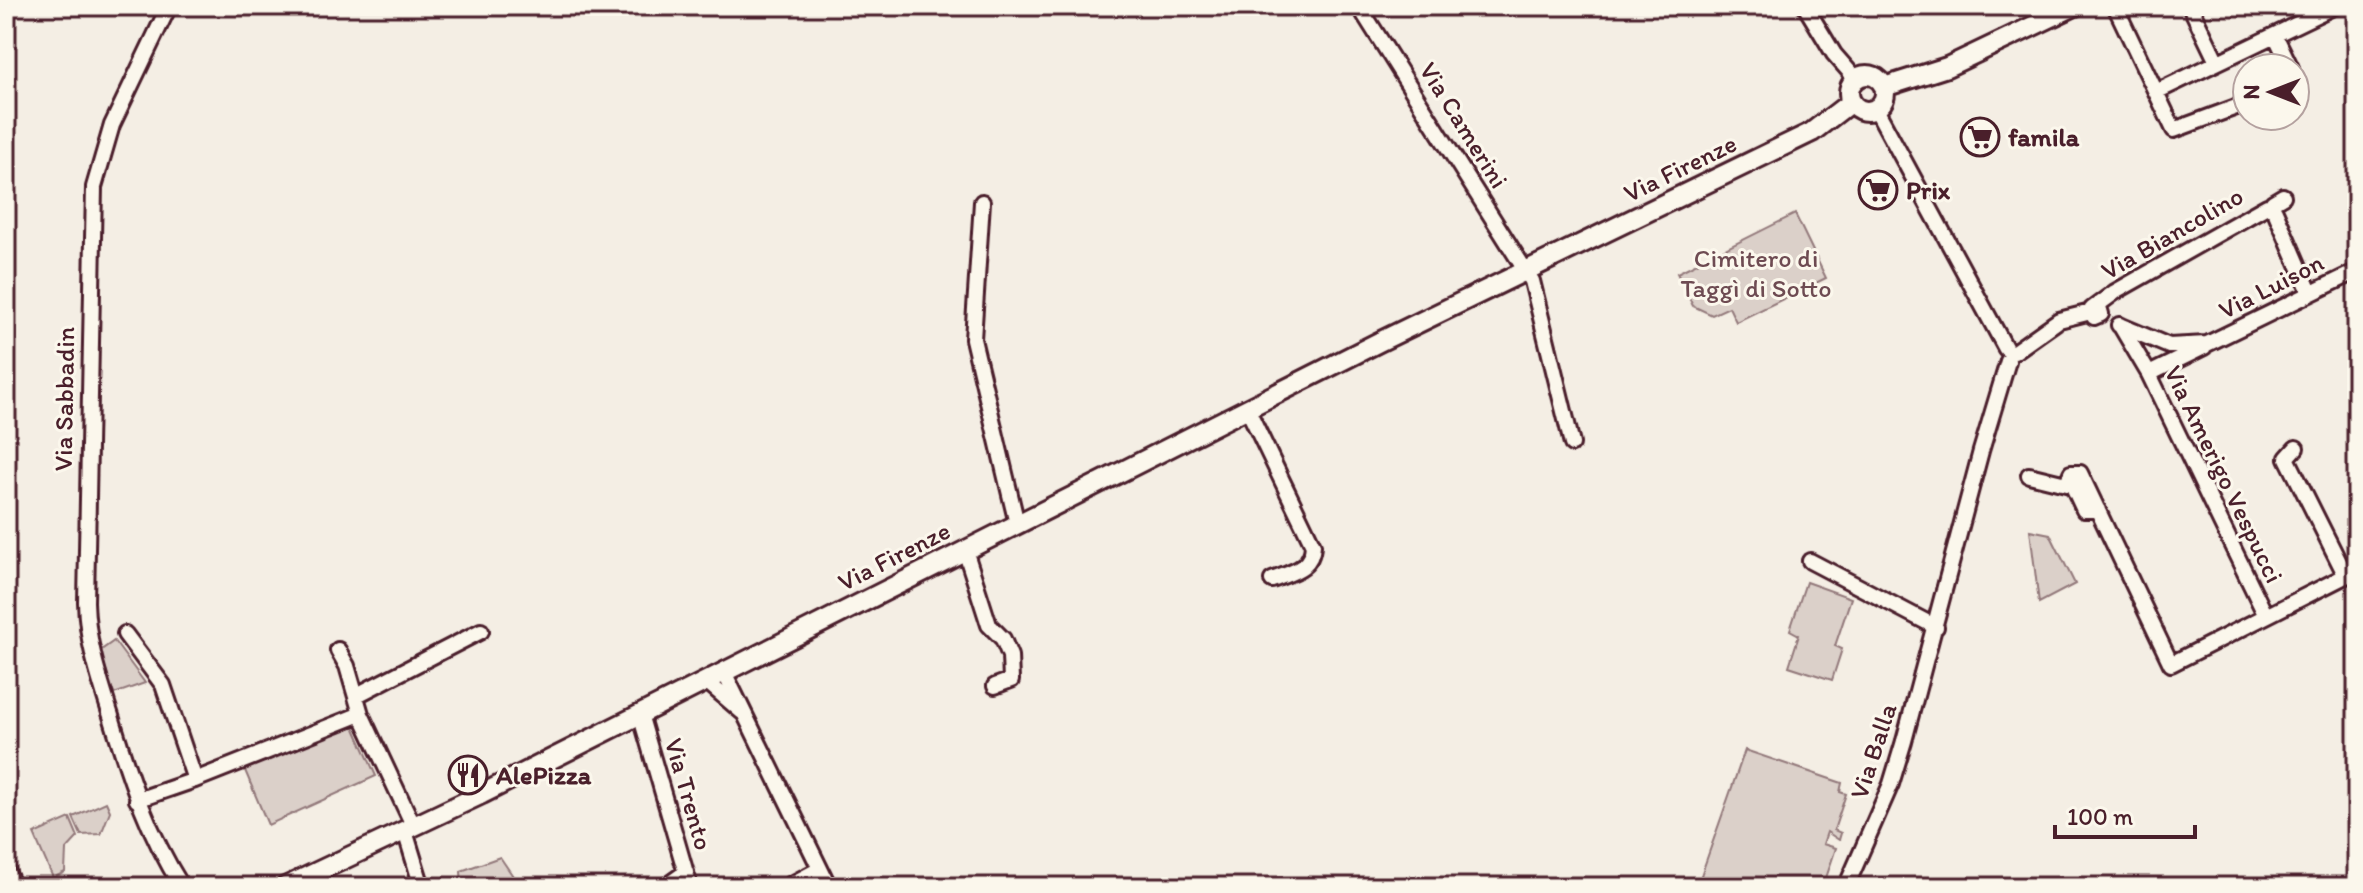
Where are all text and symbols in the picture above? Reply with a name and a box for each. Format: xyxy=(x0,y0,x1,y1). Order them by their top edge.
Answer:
north arrow xyxy=(2231,52,2311,132)
street label: Via Camerini xyxy=(1413,56,1515,194)
text: N xyxy=(2238,85,2265,99)
supermarket icon: famila xyxy=(1959,116,2001,158)
place label: famila xyxy=(2008,121,2080,153)
street label: Via Firenze xyxy=(1618,127,1742,209)
supermarket icon: Prix xyxy=(1857,169,1899,211)
place label: Prix xyxy=(1906,174,1951,206)
street label: Via Biancolino xyxy=(2095,179,2249,287)
park label: Cimitero di Taggì di Sotto xyxy=(1681,242,1831,304)
street label: Via Luison xyxy=(2213,246,2329,326)
street label: Via Sabbadin xyxy=(47,326,81,472)
street label: Via Amerigo Vespucci xyxy=(2157,360,2291,588)
street label: Via Firenze xyxy=(833,514,955,598)
street label: Via Balla xyxy=(1843,699,1904,803)
street label: Via Trento xyxy=(658,734,720,854)
restaurant icon: AlePizza xyxy=(447,754,489,796)
place label: AlePizza xyxy=(495,759,592,791)
scale bar xyxy=(2055,789,2195,839)
text: 100 m xyxy=(2067,802,2133,831)

